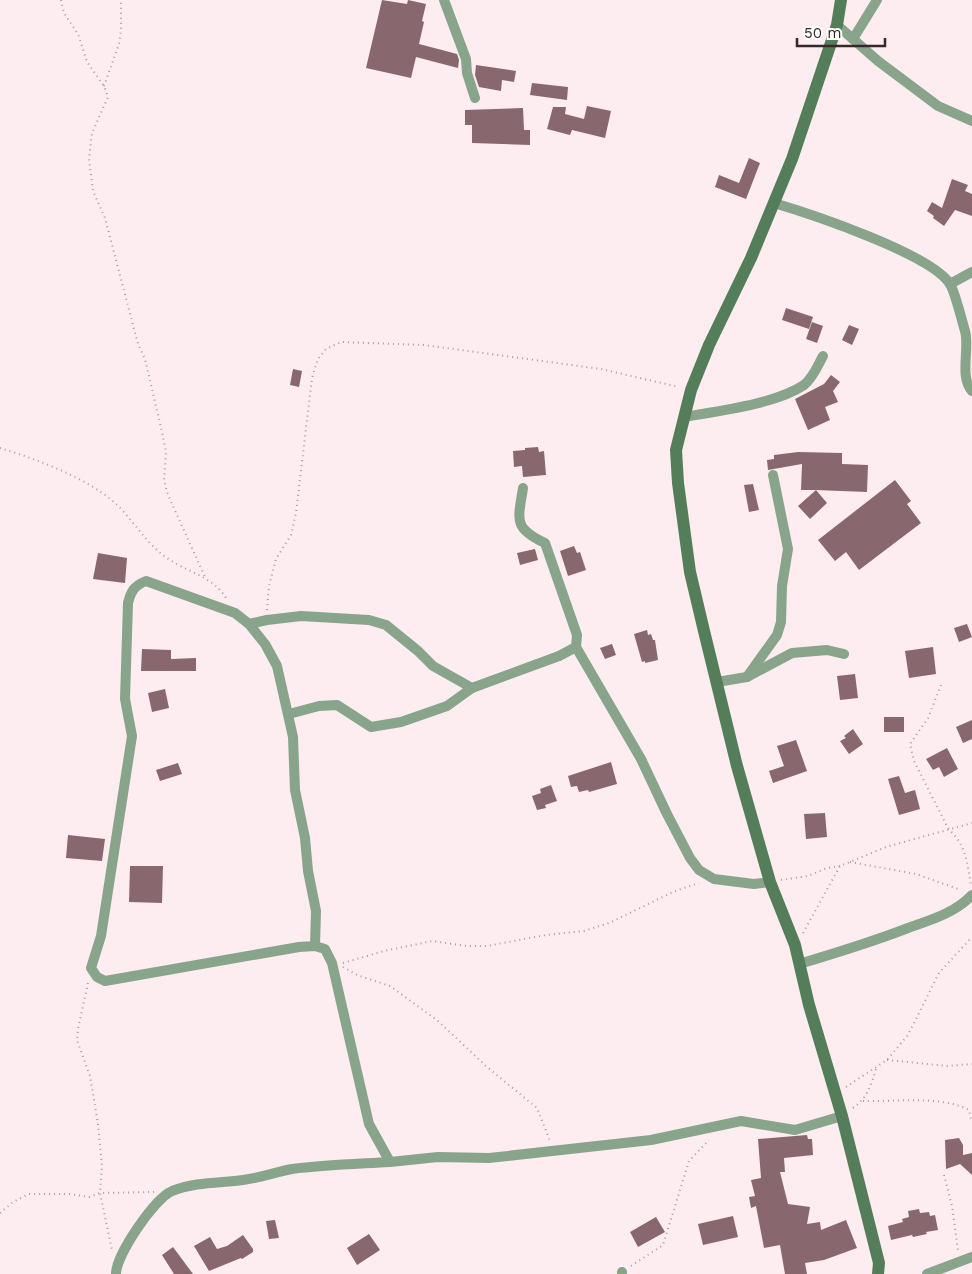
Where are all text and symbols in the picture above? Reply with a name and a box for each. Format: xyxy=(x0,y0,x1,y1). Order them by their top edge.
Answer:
scale bar xyxy=(797,15,884,47)
text: 50 m xyxy=(804,24,841,42)

